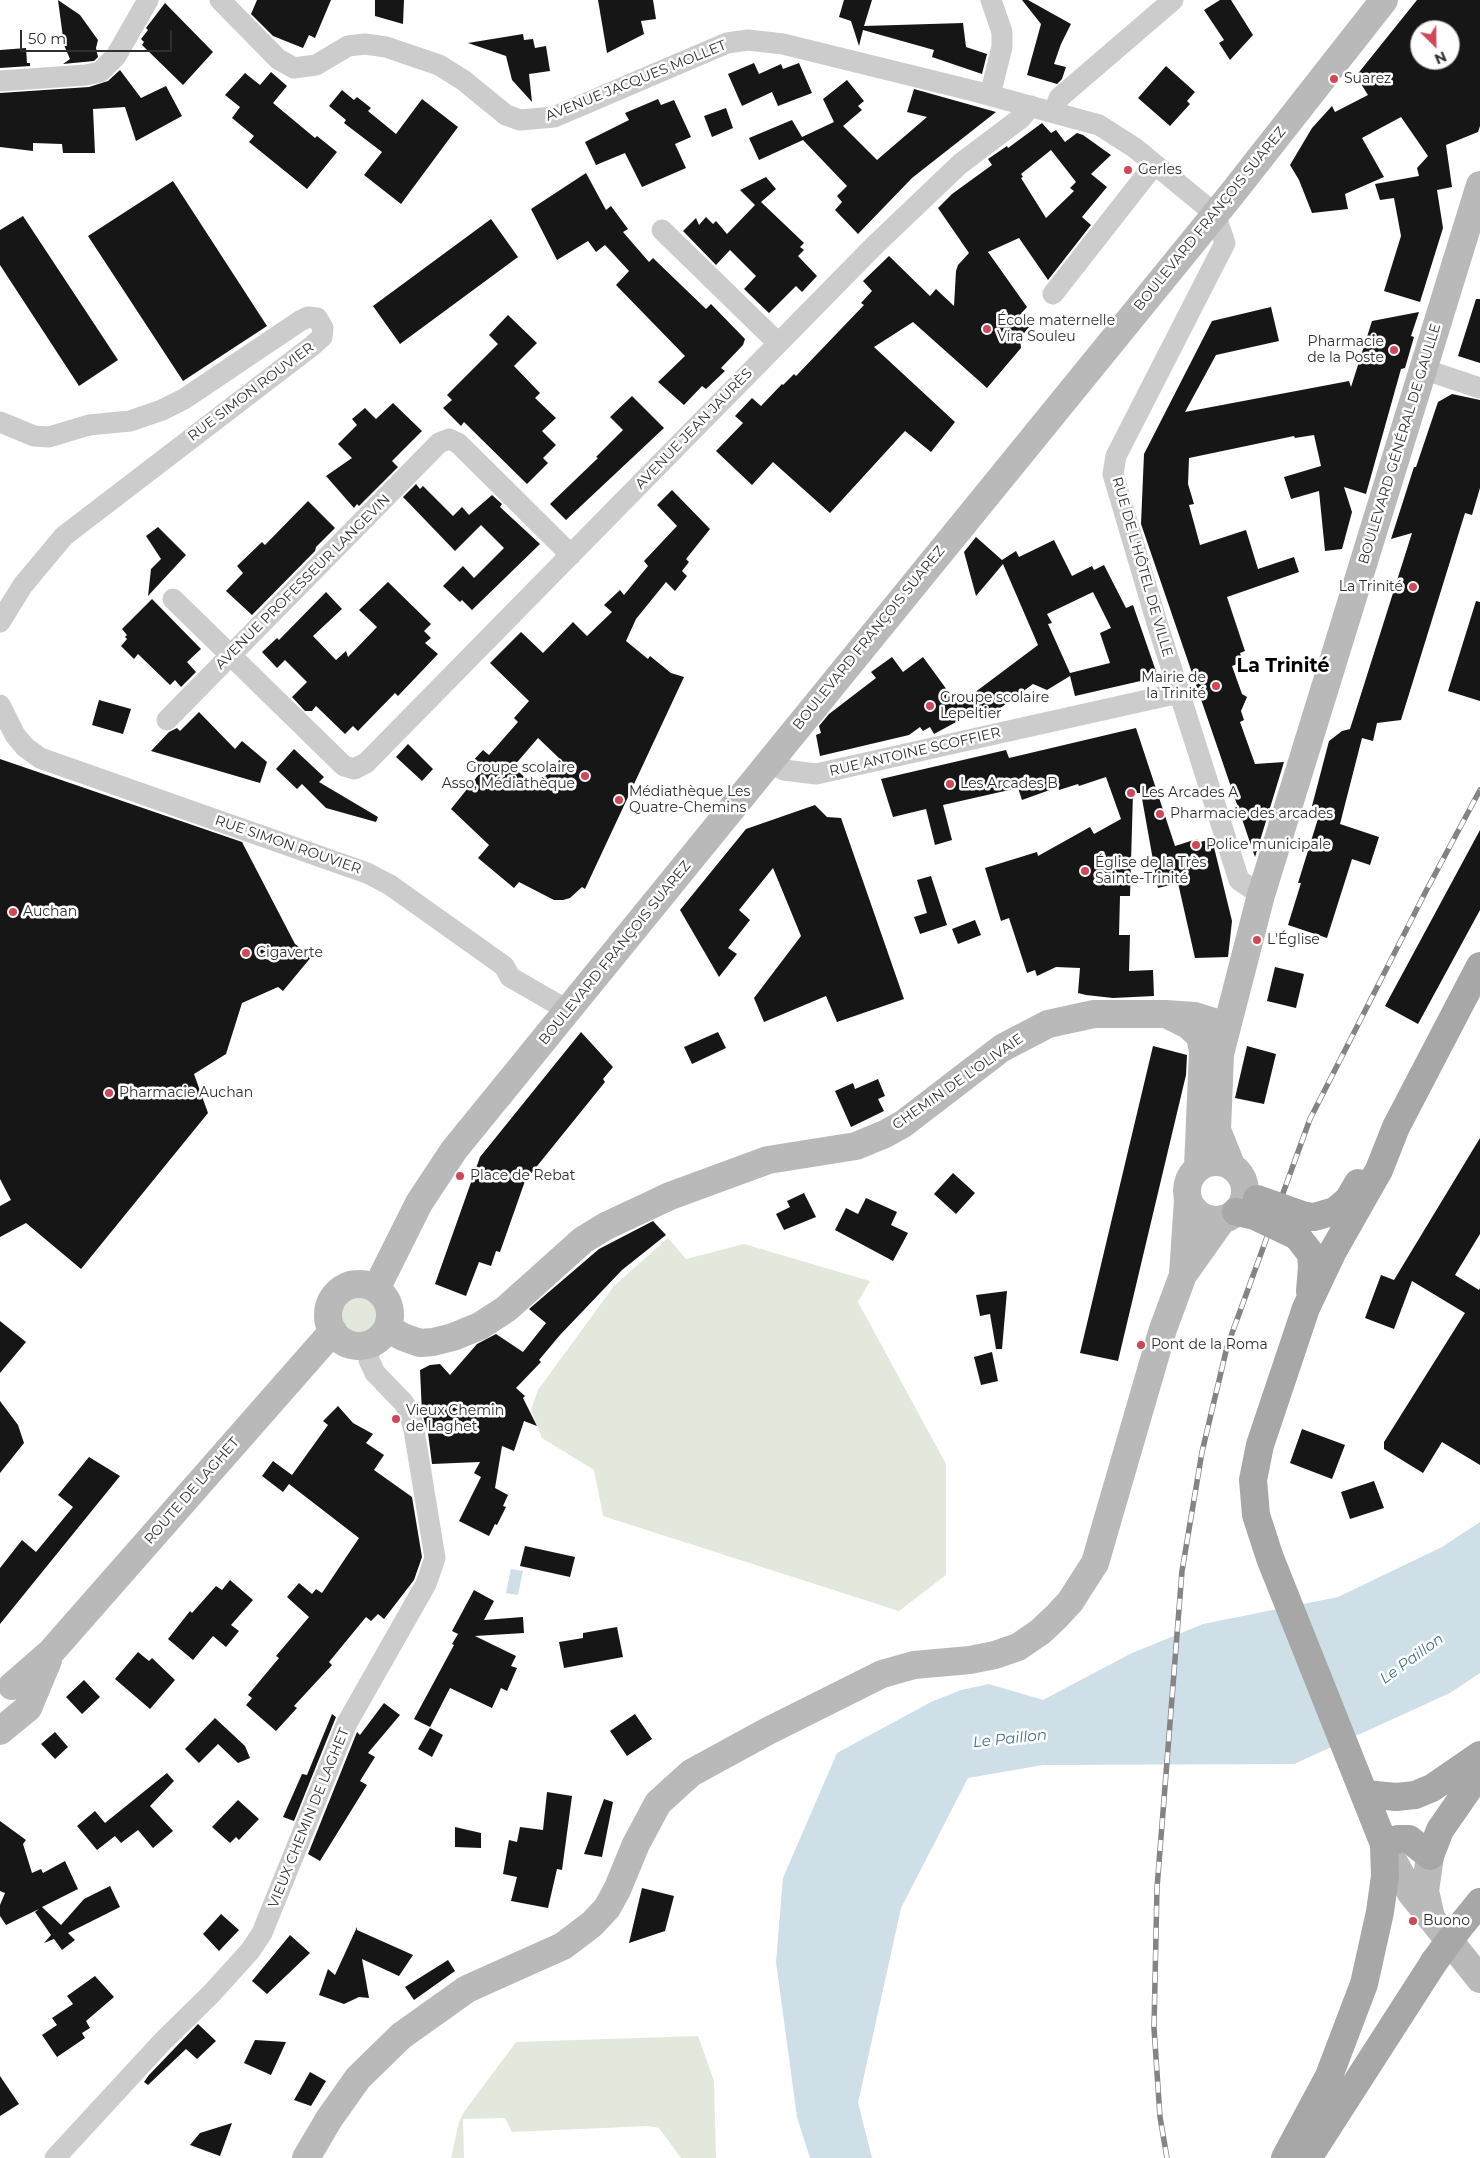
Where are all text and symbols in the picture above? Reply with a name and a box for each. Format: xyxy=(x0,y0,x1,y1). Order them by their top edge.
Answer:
scale bar xyxy=(22,20,175,52)
north arrow xyxy=(1410,20,1460,70)
text: 50 m xyxy=(28,29,66,48)
street label: AVENUE JACQUES MOLLET xyxy=(543,37,729,125)
text: N xyxy=(1432,47,1449,68)
place label: Suarez xyxy=(1344,71,1391,87)
marker: Suarez xyxy=(1328,73,1340,85)
street label: BOULEVARD FRANÇOIS SUAREZ xyxy=(1131,124,1289,314)
place label: Gerles xyxy=(1138,162,1182,178)
marker: Gerles xyxy=(1122,164,1134,176)
place label: École maternelle Vira Souleu xyxy=(997,313,1115,346)
street label: BOULEVARD GÉNÉRAL DE GAULLE xyxy=(1355,322,1445,566)
marker: École maternelle Vira Souleu xyxy=(981,323,993,335)
place label: Pharmacie de la Poste xyxy=(1307,334,1384,367)
street label: RUE SIMON ROUVIER xyxy=(185,339,317,445)
marker: Pharmacie de la Poste xyxy=(1388,344,1400,356)
street label: AVENUE JEAN JAURÈS xyxy=(632,365,756,493)
street label: RUE DE L'HÔTEL DE VILLE xyxy=(1108,475,1176,659)
street label: AVENUE PROFESSEUR LANGEVIN xyxy=(212,491,394,673)
street label: BOULEVARD FRANÇOIS SUAREZ xyxy=(790,543,948,733)
place label: La Trinité xyxy=(1339,579,1403,595)
marker: La Trinité xyxy=(1407,581,1419,593)
district label: La Trinité xyxy=(1237,655,1329,677)
place label: Mairie de la Trinité xyxy=(1141,670,1206,702)
marker: Mairie de la Trinité xyxy=(1210,680,1222,692)
place label: Groupe scolaire Lepeltier xyxy=(940,690,1049,722)
marker: Groupe scolaire Lepeltier xyxy=(924,700,936,712)
street label: RUE ANTOINE SCOFFIER xyxy=(828,724,1002,780)
place label: Groupe scolaire Asso, Médiathèque xyxy=(442,760,575,792)
marker: Groupe scolaire Asso, Médiathèque xyxy=(579,770,591,782)
place label: Les Arcades B xyxy=(960,776,1058,792)
marker: Les Arcades B xyxy=(944,778,956,790)
place label: Médiathèque Les Quatre-Chemins xyxy=(629,784,750,816)
place label: Les Arcades A xyxy=(1141,785,1238,801)
marker: Les Arcades A xyxy=(1125,787,1137,799)
marker: Médiathèque Les Quatre-Chemins xyxy=(613,794,625,806)
place label: Pharmacie des arcades xyxy=(1170,806,1333,822)
marker: Pharmacie des arcades xyxy=(1154,808,1166,820)
street label: RUE SIMON ROUVIER xyxy=(213,812,363,878)
place label: Police municipale xyxy=(1206,837,1331,853)
marker: Police municipale xyxy=(1190,839,1202,851)
place label: Église de la Très Sainte-Trinité xyxy=(1095,855,1206,888)
street label: BOULEVARD FRANÇOIS SUAREZ xyxy=(536,858,694,1048)
marker: Église de la Très Sainte-Trinité xyxy=(1079,865,1091,877)
place label: Auchan xyxy=(23,904,77,920)
marker: Auchan xyxy=(7,906,19,918)
place label: L'Église xyxy=(1267,932,1320,948)
marker: L'Église xyxy=(1251,934,1263,946)
place label: Cigaverte xyxy=(256,945,323,961)
marker: Cigaverte xyxy=(240,947,252,959)
street label: CHEMIN DE L'OLIVAIE xyxy=(889,1030,1027,1134)
place label: Pharmacie Auchan xyxy=(119,1085,253,1101)
marker: Pharmacie Auchan xyxy=(103,1087,115,1099)
place label: Place de Rebat xyxy=(470,1168,576,1184)
marker: Place de Rebat xyxy=(454,1170,466,1182)
place label: Pont de la Roma xyxy=(1151,1337,1268,1353)
marker: Pont de la Roma xyxy=(1135,1339,1147,1351)
place label: Vieux Chemin de Laghet xyxy=(406,1403,504,1435)
marker: Vieux Chemin de Laghet xyxy=(390,1413,402,1425)
street label: ROUTE DE LAGHET xyxy=(141,1434,243,1548)
water label: Le Paillon xyxy=(1377,1630,1447,1688)
street label: VIEUX CHEMIN DE LAGHET xyxy=(265,1726,353,1910)
water label: Le Paillon xyxy=(972,1726,1048,1752)
place label: Buono xyxy=(1423,1913,1470,1929)
marker: Buono xyxy=(1407,1915,1419,1927)

